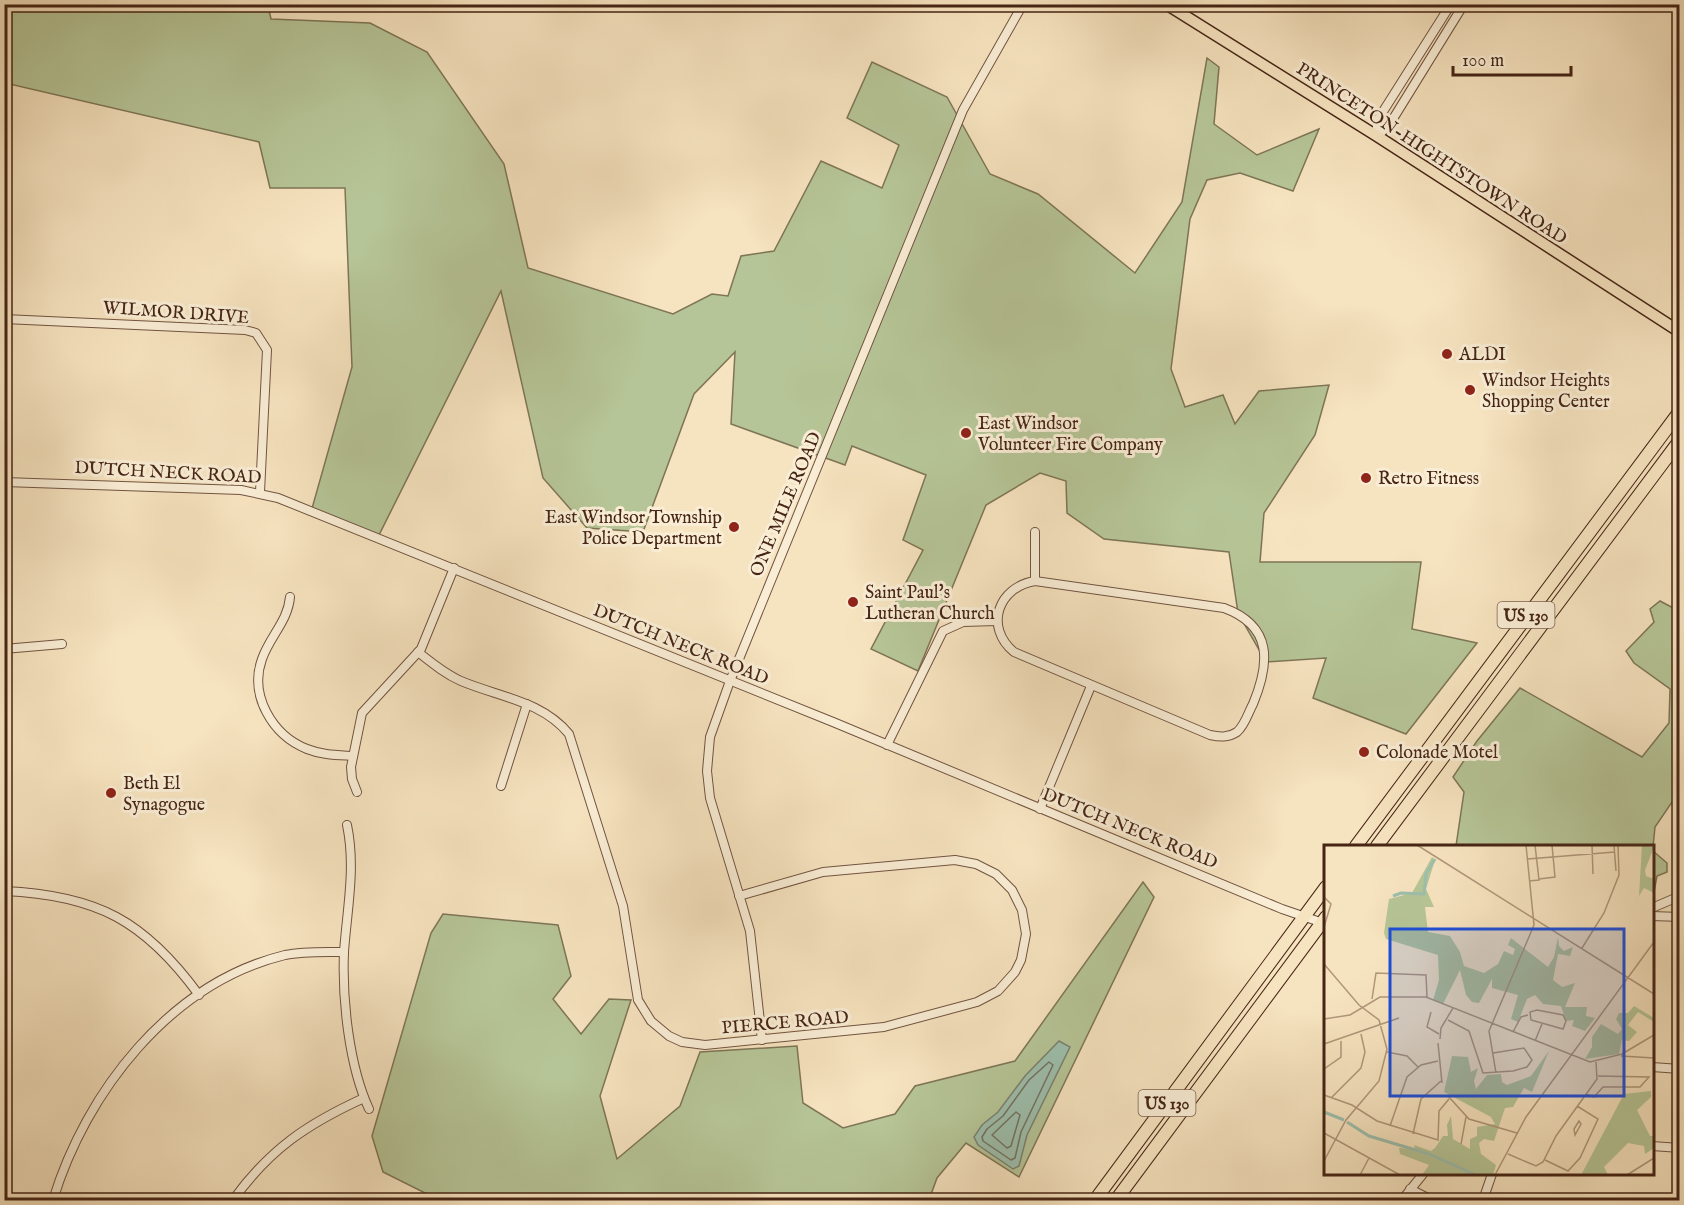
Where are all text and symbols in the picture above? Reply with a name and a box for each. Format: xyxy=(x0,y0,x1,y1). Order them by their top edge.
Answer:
scale bar xyxy=(1453,39,1572,77)
text: 100 m xyxy=(1462,50,1504,73)
street label: PRINCETON-HIGHTSTOWN ROAD xyxy=(1292,58,1571,251)
street label: WILMOR DRIVE xyxy=(102,297,250,330)
place label: ALDI xyxy=(1458,344,1506,367)
marker: ALDI xyxy=(1440,347,1454,361)
place label: Windsor Heights Shopping Center xyxy=(1482,370,1610,414)
marker: Windsor Heights Shopping Center xyxy=(1463,383,1477,397)
place label: East Windsor Volunteer Fire Company xyxy=(977,413,1163,457)
marker: East Windsor Volunteer Fire Company xyxy=(959,426,973,440)
street label: ONE MILE ROAD xyxy=(746,429,827,580)
street label: DUTCH NECK ROAD xyxy=(74,457,262,490)
place label: Retro Fitness xyxy=(1378,468,1479,491)
marker: Retro Fitness xyxy=(1359,471,1373,485)
place label: East Windsor Township Police Department xyxy=(545,507,722,551)
marker: East Windsor Township Police Department xyxy=(727,520,741,534)
place label: Saint Paul's Lutheran Church xyxy=(865,582,995,626)
marker: Saint Paul's Lutheran Church xyxy=(846,595,860,609)
street label: DUTCH NECK ROAD xyxy=(589,600,772,691)
road number: US 130 xyxy=(1498,602,1555,628)
place label: Colonade Motel xyxy=(1376,742,1498,765)
marker: Colonade Motel xyxy=(1357,745,1371,759)
place label: Beth El Synagogue xyxy=(123,773,205,817)
street label: DUTCH NECK ROAD xyxy=(1038,784,1221,875)
marker: Beth El Synagogue xyxy=(104,786,118,800)
inset map xyxy=(1324,845,1654,1175)
street label: PIERCE ROAD xyxy=(721,1006,850,1041)
road number: US 130 xyxy=(1138,1090,1196,1116)

